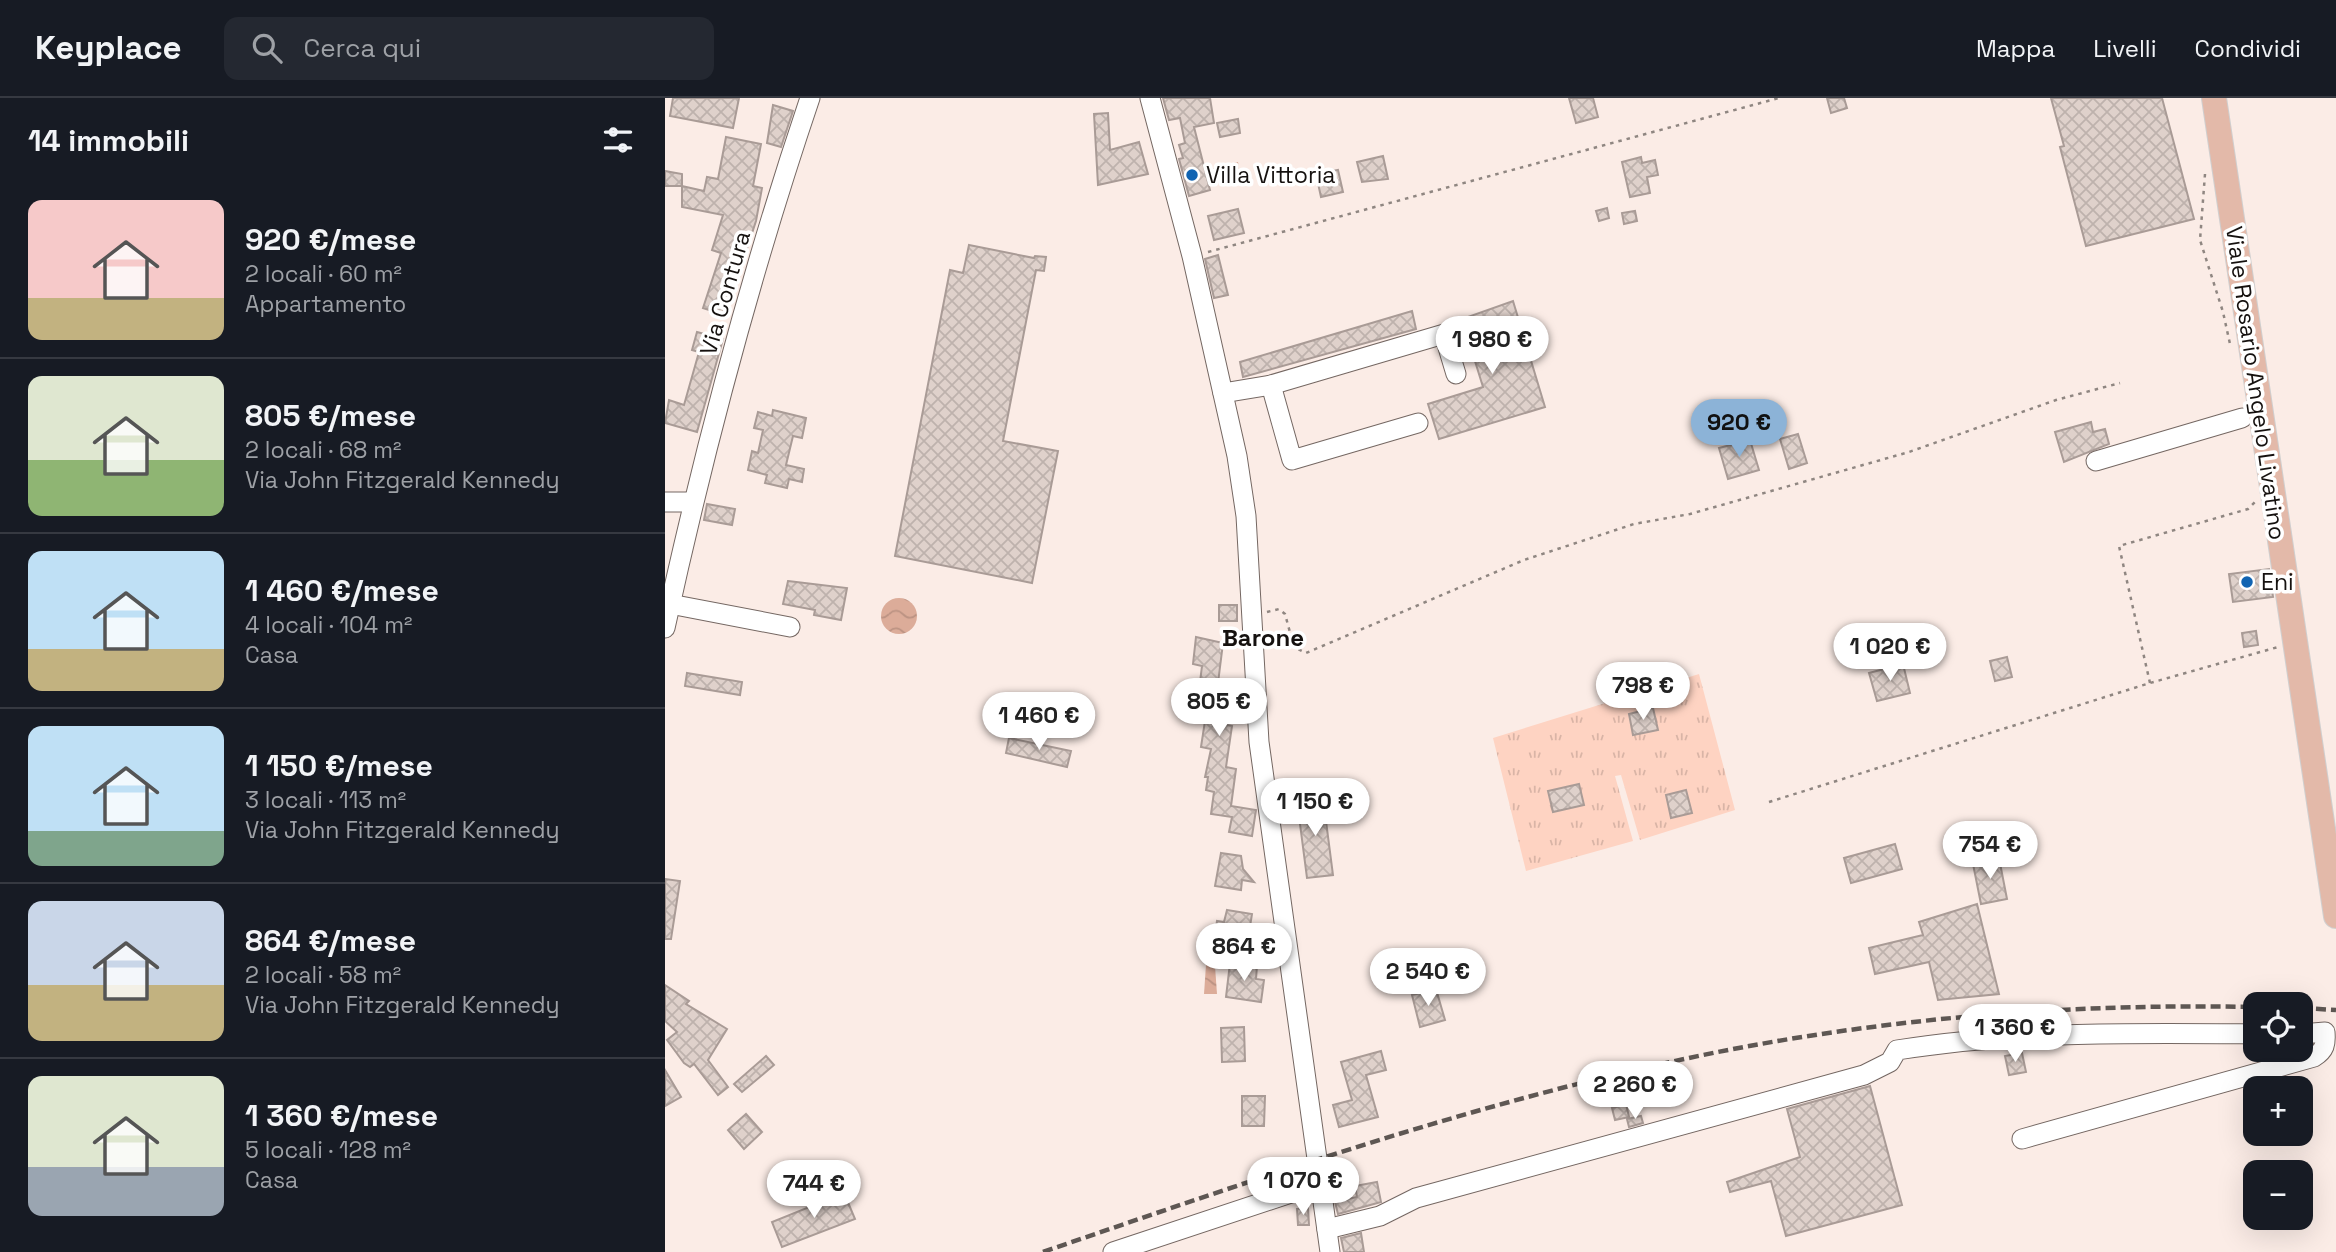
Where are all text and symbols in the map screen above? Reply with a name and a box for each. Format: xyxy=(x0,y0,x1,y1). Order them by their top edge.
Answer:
search box xyxy=(224,17,714,80)
text: Keyplace xyxy=(35,27,182,69)
icon: search xyxy=(248,29,286,67)
text: Cerca qui xyxy=(304,31,421,65)
text: Mappa xyxy=(1976,33,2055,64)
text: Livelli xyxy=(2093,33,2157,64)
text: Condividi xyxy=(2195,33,2301,64)
text: 14 immobili xyxy=(28,121,189,160)
icon: filters xyxy=(599,121,637,159)
place label: Villa Vittoria xyxy=(1206,160,1336,190)
marker: Villa Vittoria xyxy=(1184,167,1200,183)
text: 920 €/mese xyxy=(245,220,416,259)
street label: Viale Rosario Angelo Livatino xyxy=(2219,224,2293,542)
street label: Via Contura xyxy=(693,227,757,359)
icon: home xyxy=(84,228,168,312)
text: 2 locali · 60 m² xyxy=(245,259,402,289)
text: Appartamento xyxy=(245,289,406,319)
pin: 1 980 € xyxy=(1427,316,1557,376)
text: 1 980 € xyxy=(1452,324,1532,354)
text: 805 €/mese xyxy=(245,396,416,435)
pin: 920 € xyxy=(1690,400,1788,459)
icon: home xyxy=(84,404,168,488)
text: 920 € xyxy=(1707,407,1771,437)
text: 2 locali · 68 m² xyxy=(245,435,402,465)
text: Via John Fitzgerald Kennedy xyxy=(245,465,560,495)
place label: Eni xyxy=(2261,567,2294,597)
text: 1 460 €/mese xyxy=(245,571,439,610)
marker: Eni xyxy=(2239,574,2255,590)
icon: home xyxy=(84,579,168,663)
text: 4 locali · 104 m² xyxy=(245,610,412,640)
district label: Barone xyxy=(1222,622,1304,653)
pin: 1 020 € xyxy=(1825,624,1955,683)
text: 1 020 € xyxy=(1849,631,1931,661)
text: Casa xyxy=(245,640,298,670)
pin: 798 € xyxy=(1594,662,1692,722)
text: 798 € xyxy=(1612,670,1674,700)
pin: 805 € xyxy=(1170,678,1268,738)
text: 805 € xyxy=(1187,686,1251,716)
pin: 1 460 € xyxy=(974,692,1104,752)
text: 1 460 € xyxy=(998,700,1080,730)
text: 1 150 €/mese xyxy=(245,746,433,785)
icon: home xyxy=(84,754,168,838)
pin: 1 150 € xyxy=(1250,778,1380,838)
text: 3 locali · 113 m² xyxy=(245,785,406,815)
text: 1 150 € xyxy=(1277,786,1353,816)
text: Via John Fitzgerald Kennedy xyxy=(245,815,560,845)
pin: 754 € xyxy=(1941,822,2039,881)
text: 754 € xyxy=(1959,829,2021,859)
text: 864 €/mese xyxy=(245,921,416,960)
pin: 864 € xyxy=(1195,924,1293,983)
icon: home xyxy=(84,929,168,1013)
text: 864 € xyxy=(1212,931,1276,961)
pin: 2 540 € xyxy=(1363,948,1493,1008)
text: 2 540 € xyxy=(1386,956,1470,986)
text: 2 locali · 58 m² xyxy=(245,960,401,990)
text: Via John Fitzgerald Kennedy xyxy=(245,990,560,1020)
map controls xyxy=(2243,992,2313,1230)
button: locate xyxy=(2243,992,2313,1062)
pin: 1 360 € xyxy=(1950,1004,2080,1064)
text: 1 360 € xyxy=(1975,1012,2055,1042)
pin: 2 260 € xyxy=(1570,1062,1700,1121)
text: 2 260 € xyxy=(1593,1069,1677,1099)
button: + xyxy=(2243,1076,2313,1146)
text: 1 360 €/mese xyxy=(245,1096,438,1135)
icon: home xyxy=(84,1104,168,1188)
text: 5 locali · 128 m² xyxy=(245,1135,411,1165)
pin: 1 070 € xyxy=(1238,1158,1368,1217)
pin: 744 € xyxy=(765,1160,863,1220)
button: − xyxy=(2243,1160,2313,1230)
text: Casa xyxy=(245,1165,298,1195)
text: 1 070 € xyxy=(1263,1165,1343,1195)
text: 744 € xyxy=(783,1168,845,1198)

